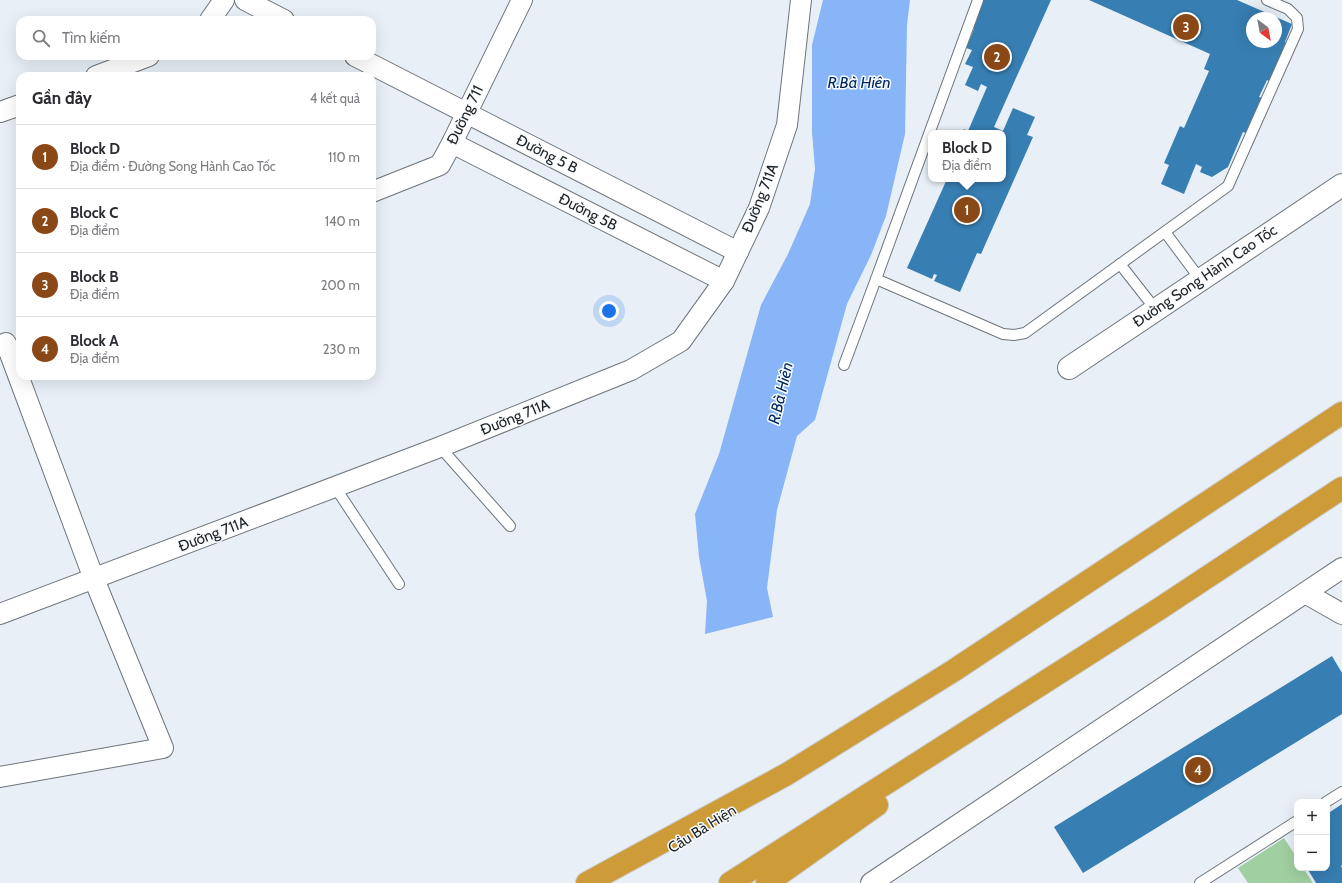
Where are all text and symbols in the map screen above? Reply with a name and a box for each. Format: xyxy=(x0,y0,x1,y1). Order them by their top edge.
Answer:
pin: 3 xyxy=(1173,12,1199,42)
north arrow xyxy=(1246,12,1282,48)
search box xyxy=(16,16,376,60)
icon: search xyxy=(30,27,52,49)
text: Tìm kiếm xyxy=(62,29,120,47)
pin: 2 xyxy=(984,42,1010,72)
water label: R.Bà Hiên xyxy=(828,73,890,92)
street label: Đường 711 xyxy=(443,82,487,148)
text: Gần đây xyxy=(32,88,92,108)
text: 4 kết quả xyxy=(310,90,360,106)
popup xyxy=(928,130,1006,182)
street label: Đường 5 B xyxy=(513,131,581,177)
text: Block D xyxy=(942,139,992,157)
text: Block D xyxy=(70,140,120,158)
text: 1 xyxy=(43,149,47,165)
text: 110 m xyxy=(328,149,360,165)
text: Địa điểm xyxy=(942,157,991,173)
text: Địa điểm · Đường Song Hành Cao Tốc xyxy=(70,158,276,174)
street label: Đường 711A xyxy=(738,160,782,235)
street label: Đường 5B xyxy=(556,190,620,234)
pin: 1 xyxy=(954,195,980,225)
text: Block C xyxy=(70,204,118,222)
text: 2 xyxy=(42,213,48,229)
text: 140 m xyxy=(325,213,360,229)
street label: Đường Song Hành Cao Tốc xyxy=(1130,221,1281,331)
text: Địa điểm xyxy=(70,222,119,238)
text: Block B xyxy=(70,268,119,286)
text: 3 xyxy=(41,277,49,293)
text: 200 m xyxy=(321,277,360,293)
text: Địa điểm xyxy=(70,286,119,302)
your location xyxy=(599,301,619,321)
text: Block A xyxy=(70,332,119,350)
text: 4 xyxy=(41,341,49,357)
text: 230 m xyxy=(323,341,360,357)
text: Địa điểm xyxy=(70,350,119,366)
water label: R.Bà Hiên xyxy=(764,360,797,426)
street label: Đường 711A xyxy=(478,395,553,439)
street label: Đường 711A xyxy=(176,512,251,555)
pin: 4 xyxy=(1185,755,1211,785)
map controls xyxy=(1294,799,1330,871)
button: + xyxy=(1294,799,1330,835)
street label: Cầu Bà Hiện xyxy=(665,801,739,857)
button: − xyxy=(1294,835,1330,871)

